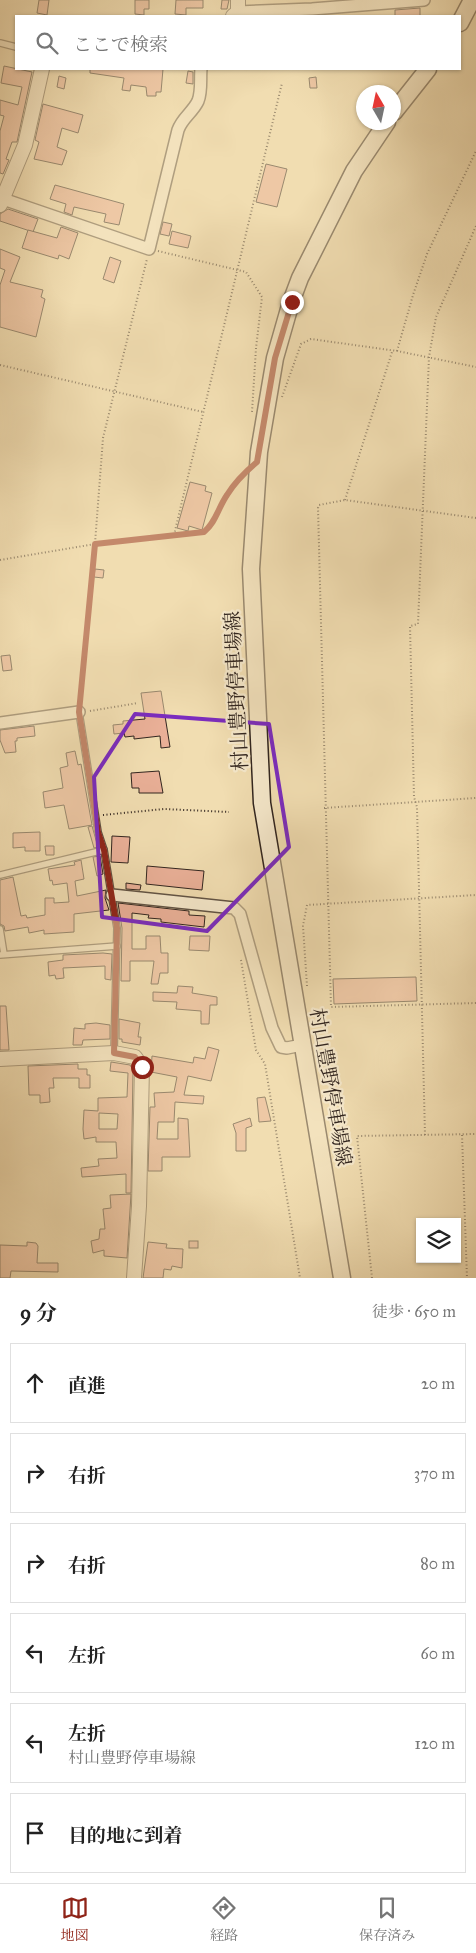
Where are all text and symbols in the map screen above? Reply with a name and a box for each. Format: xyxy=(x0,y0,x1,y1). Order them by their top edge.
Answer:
search box xyxy=(15,15,461,70)
icon: search xyxy=(33,29,61,57)
text: ここで検索 xyxy=(73,33,168,56)
north arrow xyxy=(356,85,401,130)
route end xyxy=(281,291,304,314)
street label: 村山豊野停車場線 xyxy=(220,610,252,772)
street label: 村山豊野停車場線 xyxy=(305,1006,357,1168)
route start xyxy=(131,1056,154,1079)
map controls xyxy=(416,1218,461,1263)
button: layers xyxy=(416,1218,461,1263)
text: 9 分 xyxy=(20,1300,57,1326)
text: 徒歩 · 650 m xyxy=(372,1302,456,1321)
icon: ahead xyxy=(21,1369,49,1397)
text: 直進 xyxy=(68,1374,106,1397)
text: 20 m xyxy=(421,1374,455,1393)
icon: right xyxy=(21,1459,49,1487)
text: 右折 xyxy=(68,1464,106,1487)
text: 370 m xyxy=(414,1464,455,1483)
icon: right xyxy=(21,1549,49,1577)
text: 右折 xyxy=(68,1554,106,1577)
text: 80 m xyxy=(420,1554,455,1573)
icon: left xyxy=(21,1639,49,1667)
text: 左折 xyxy=(68,1644,106,1667)
text: 60 m xyxy=(421,1644,455,1663)
text: 左折 xyxy=(68,1722,106,1745)
icon: left xyxy=(21,1729,49,1757)
text: 120 m xyxy=(415,1734,455,1753)
text: 村山豊野停車場線 xyxy=(68,1748,196,1767)
icon: arrive xyxy=(21,1819,49,1847)
text: 目的地に到着 xyxy=(68,1824,182,1847)
tab: 地図 xyxy=(61,1894,89,1944)
tab: 経路 xyxy=(210,1894,238,1944)
tab: 保存済み xyxy=(359,1894,415,1944)

